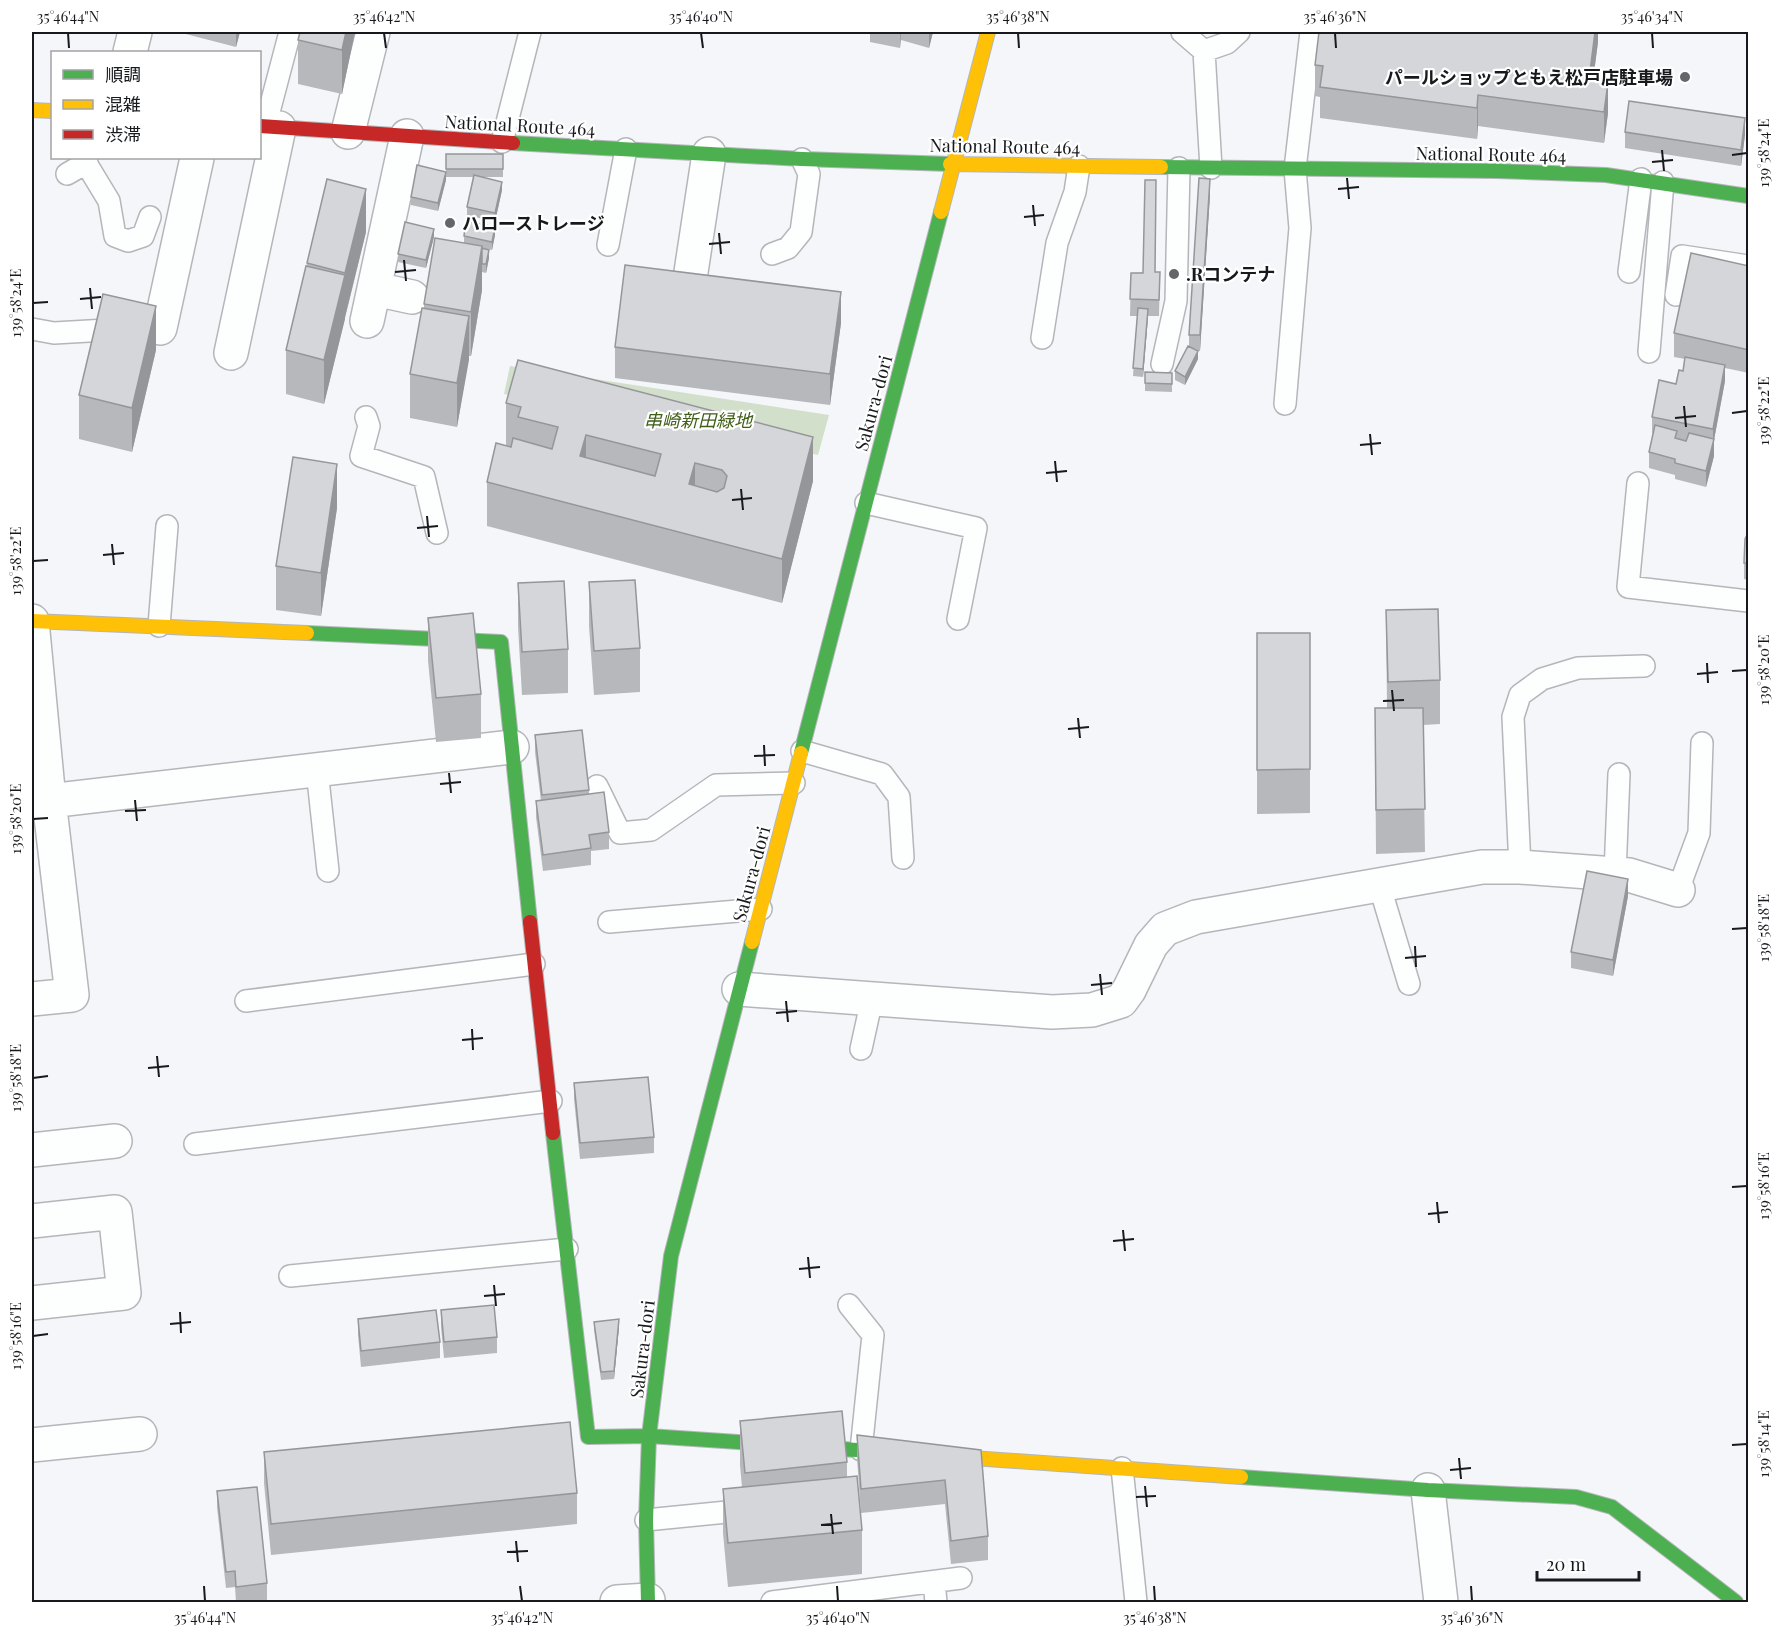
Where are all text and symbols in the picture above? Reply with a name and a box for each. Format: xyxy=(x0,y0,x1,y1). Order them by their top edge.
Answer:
text: 35°46'44"N xyxy=(37,6,100,26)
text: 35°46'42"N xyxy=(353,6,416,26)
text: 35°46'40"N xyxy=(669,6,734,26)
text: 35°46'38"N xyxy=(986,6,1050,26)
text: 35°46'36"N xyxy=(1303,6,1367,26)
text: 35°46'34"N xyxy=(1620,6,1684,26)
legend xyxy=(51,51,261,159)
text: 順調 xyxy=(105,62,141,86)
place label: パールショップともえ松戸店駐車場 xyxy=(1385,65,1673,89)
marker: パールショップともえ松戸店駐車場 xyxy=(1678,70,1692,84)
text: 混雑 xyxy=(105,92,141,116)
street label: National Route 464 xyxy=(444,109,596,141)
text: 139°58'24"E xyxy=(1753,119,1773,187)
text: 渋滞 xyxy=(105,122,141,146)
street label: National Route 464 xyxy=(929,133,1081,159)
street label: National Route 464 xyxy=(1415,141,1567,167)
place label: ハローストレージ xyxy=(462,211,605,235)
marker: ハローストレージ xyxy=(443,216,457,230)
place label: .Rコンテナ xyxy=(1186,262,1275,286)
marker: .Rコンテナ xyxy=(1167,267,1181,281)
text: 139°58'24"E xyxy=(5,269,25,337)
street label: Sakura-dori xyxy=(849,352,897,454)
text: 139°58'22"E xyxy=(1753,377,1773,445)
park label: 串崎新田緑地 xyxy=(644,408,754,432)
text: 139°58'22"E xyxy=(5,527,25,595)
text: 139°58'20"E xyxy=(1753,635,1773,705)
text: 139°58'20"E xyxy=(5,784,25,854)
street label: Sakura-dori xyxy=(727,823,775,925)
text: 139°58'18"E xyxy=(1753,894,1773,962)
text: 139°58'18"E xyxy=(5,1044,25,1112)
text: 139°58'16"E xyxy=(1753,1152,1773,1220)
street label: Sakura-dori xyxy=(624,1299,660,1399)
text: 139°58'16"E xyxy=(5,1302,25,1370)
text: 139°58'14"E xyxy=(1753,1410,1773,1478)
scale bar xyxy=(1537,1544,1639,1582)
text: 20 m xyxy=(1546,1552,1586,1576)
text: 35°46'44"N xyxy=(174,1607,237,1627)
text: 35°46'42"N xyxy=(491,1607,554,1627)
text: 35°46'40"N xyxy=(806,1607,871,1627)
text: 35°46'38"N xyxy=(1123,1607,1187,1627)
text: 35°46'36"N xyxy=(1440,1607,1504,1627)

